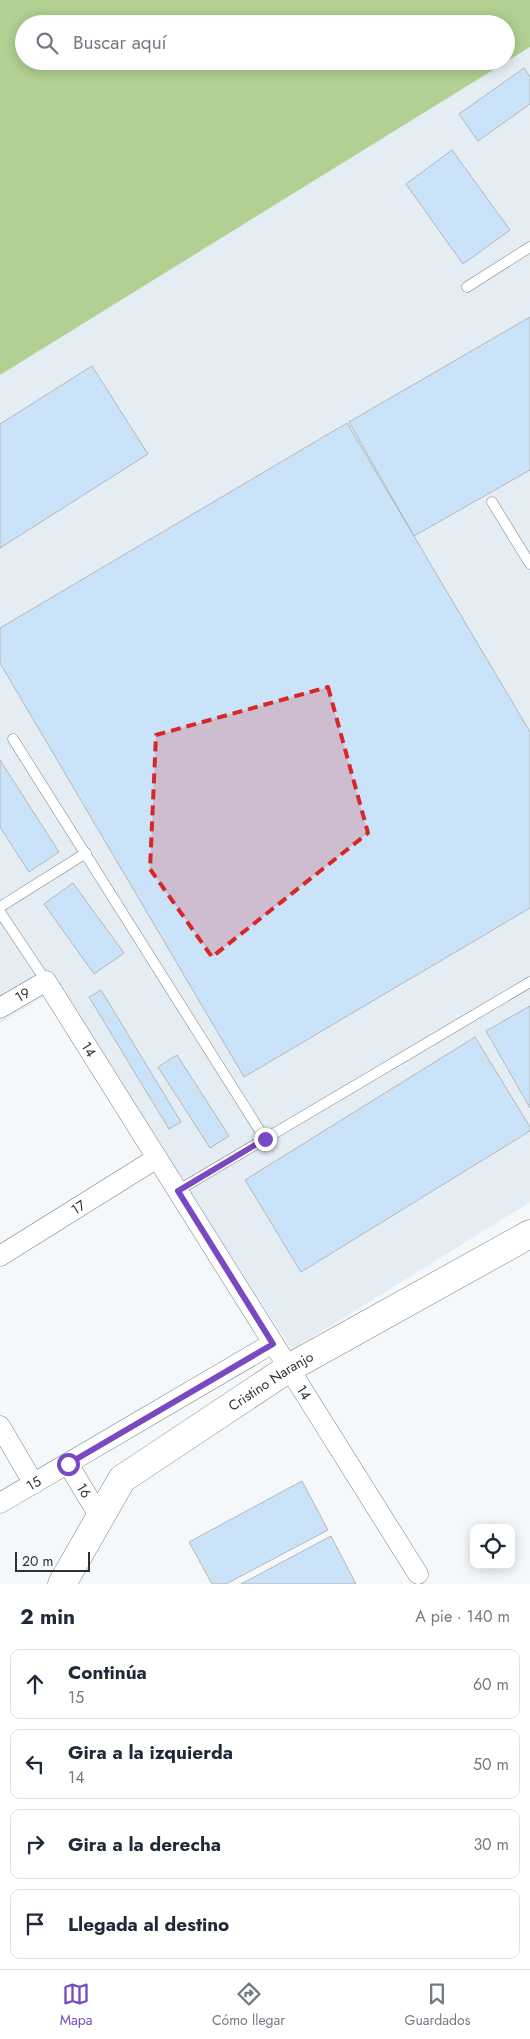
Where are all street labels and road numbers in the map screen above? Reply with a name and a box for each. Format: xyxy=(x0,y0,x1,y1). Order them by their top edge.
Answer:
street label: 19 xyxy=(11,983,34,1007)
street label: 14 xyxy=(77,1038,101,1061)
street label: 17 xyxy=(67,1195,90,1219)
street label: Cristino Naranjo xyxy=(224,1346,317,1416)
street label: 14 xyxy=(292,1381,316,1404)
street label: 15 xyxy=(22,1471,45,1496)
street label: 16 xyxy=(72,1479,96,1502)

